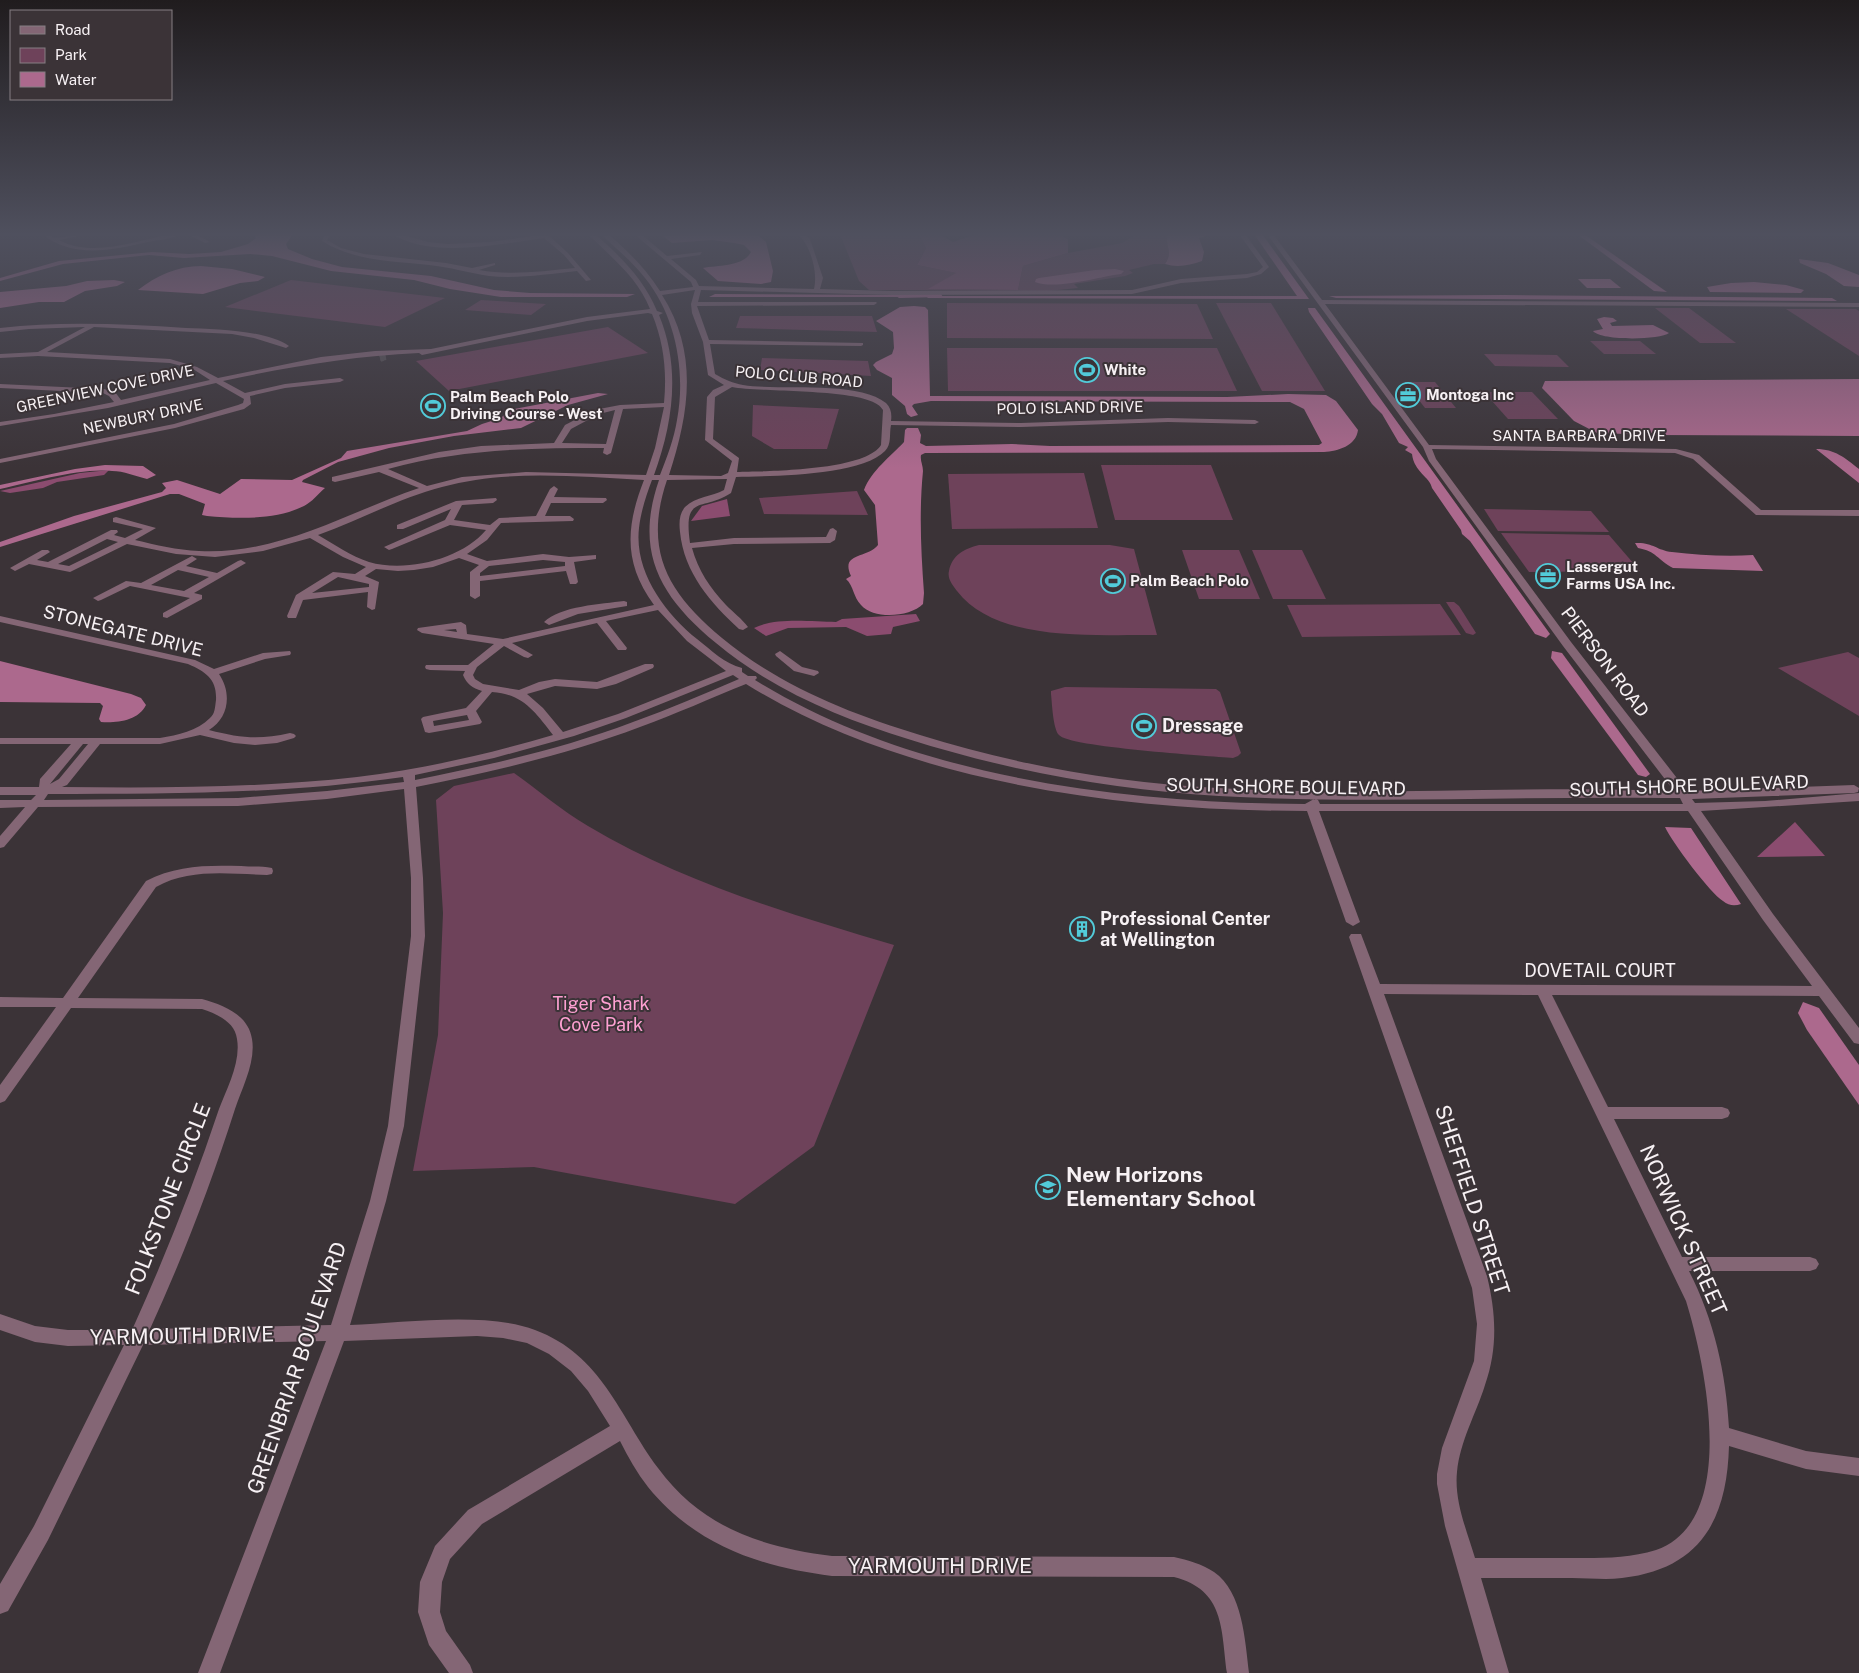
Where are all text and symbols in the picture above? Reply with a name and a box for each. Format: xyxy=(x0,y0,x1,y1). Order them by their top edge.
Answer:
legend xyxy=(10,10,172,100)
text: Road xyxy=(55,21,91,38)
text: Park xyxy=(55,46,87,63)
text: Water xyxy=(55,71,97,88)
sports icon: White xyxy=(1074,357,1100,383)
street label: GREENVIEW COVE DRIVE xyxy=(14,361,195,416)
place label: White xyxy=(1104,361,1146,378)
street label: POLO CLUB ROAD xyxy=(735,362,864,391)
office icon: Montoga Inc xyxy=(1395,382,1421,408)
place label: Montoga Inc xyxy=(1426,386,1514,403)
place label: Palm Beach Polo Driving Course - West xyxy=(450,388,602,422)
sports icon: Palm Beach Polo Driving Course - West xyxy=(420,393,446,419)
street label: NEWBURY DRIVE xyxy=(81,395,204,438)
street label: POLO ISLAND DRIVE xyxy=(996,398,1144,417)
street label: SANTA BARBARA DRIVE xyxy=(1492,427,1666,444)
place label: Lassergut Farms USA Inc. xyxy=(1566,558,1675,592)
office icon: Lassergut Farms USA Inc. xyxy=(1535,563,1561,589)
sports icon: Palm Beach Polo xyxy=(1100,568,1126,594)
place label: Palm Beach Polo xyxy=(1130,572,1249,589)
street label: STONEGATE DRIVE xyxy=(41,600,205,661)
street label: PIERSON ROAD xyxy=(1557,602,1654,721)
sports icon: Dressage xyxy=(1131,713,1157,739)
place label: Dressage xyxy=(1162,715,1243,736)
street label: SOUTH SHORE BOULEVARD xyxy=(1569,771,1809,800)
street label: SOUTH SHORE BOULEVARD xyxy=(1166,774,1406,799)
place label: Professional Center at Wellington xyxy=(1100,908,1271,950)
building icon: Professional Center at Wellington xyxy=(1069,916,1095,942)
street label: DOVETAIL COURT xyxy=(1524,960,1676,981)
park label: Tiger Shark Cove Park xyxy=(552,993,650,1035)
street label: FOLKSTONE CIRCLE xyxy=(119,1100,216,1298)
street label: SHEFFIELD STREET xyxy=(1430,1102,1515,1298)
street label: NORWICK STREET xyxy=(1635,1141,1732,1319)
place label: New Horizons Elementary School xyxy=(1066,1162,1256,1211)
school or university icon: New Horizons Elementary School xyxy=(1035,1174,1061,1200)
street label: GREENBRIAR BOULEVARD xyxy=(242,1239,351,1497)
street label: YARMOUTH DRIVE xyxy=(90,1321,274,1350)
street label: YARMOUTH DRIVE xyxy=(848,1553,1032,1578)

